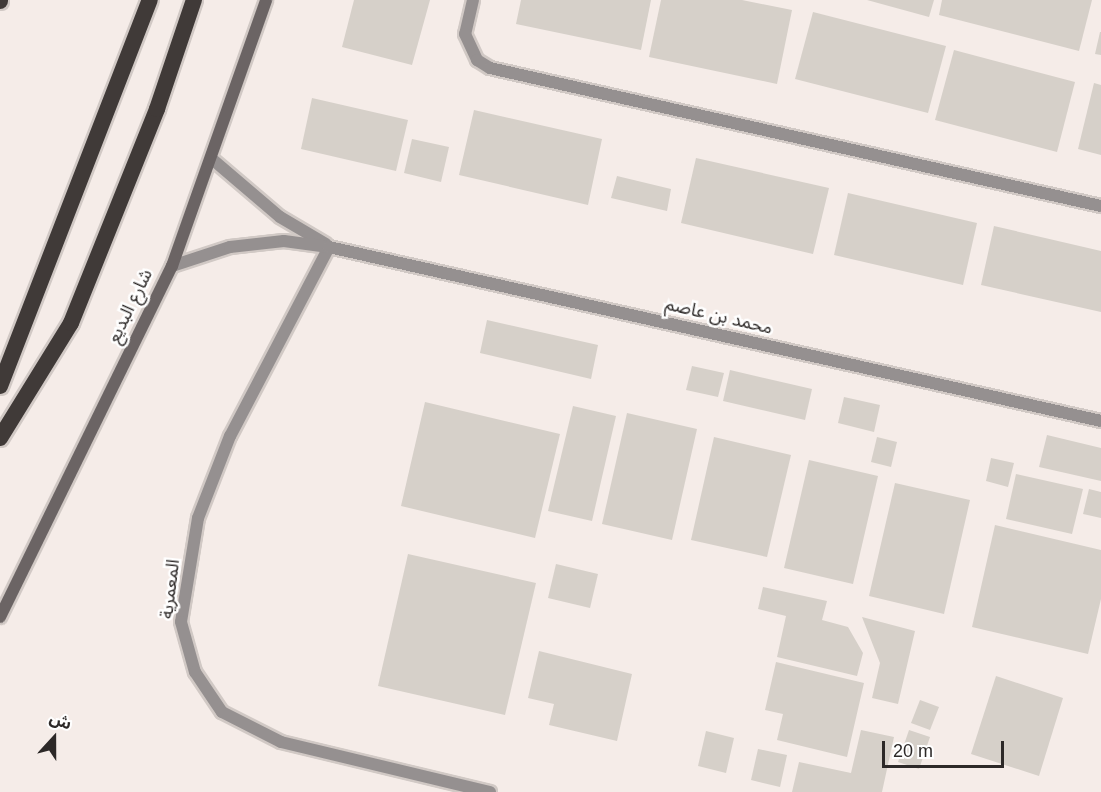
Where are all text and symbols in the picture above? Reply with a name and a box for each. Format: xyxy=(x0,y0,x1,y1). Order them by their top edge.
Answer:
street label: شارع البديع xyxy=(103,265,157,347)
street label: محمد بن عاصم xyxy=(663,293,775,339)
street label: المعمرية xyxy=(156,558,184,620)
north arrow xyxy=(24,708,84,768)
text: ش xyxy=(47,709,74,733)
scale bar xyxy=(885,729,1006,767)
text: 20 m xyxy=(893,741,933,761)

